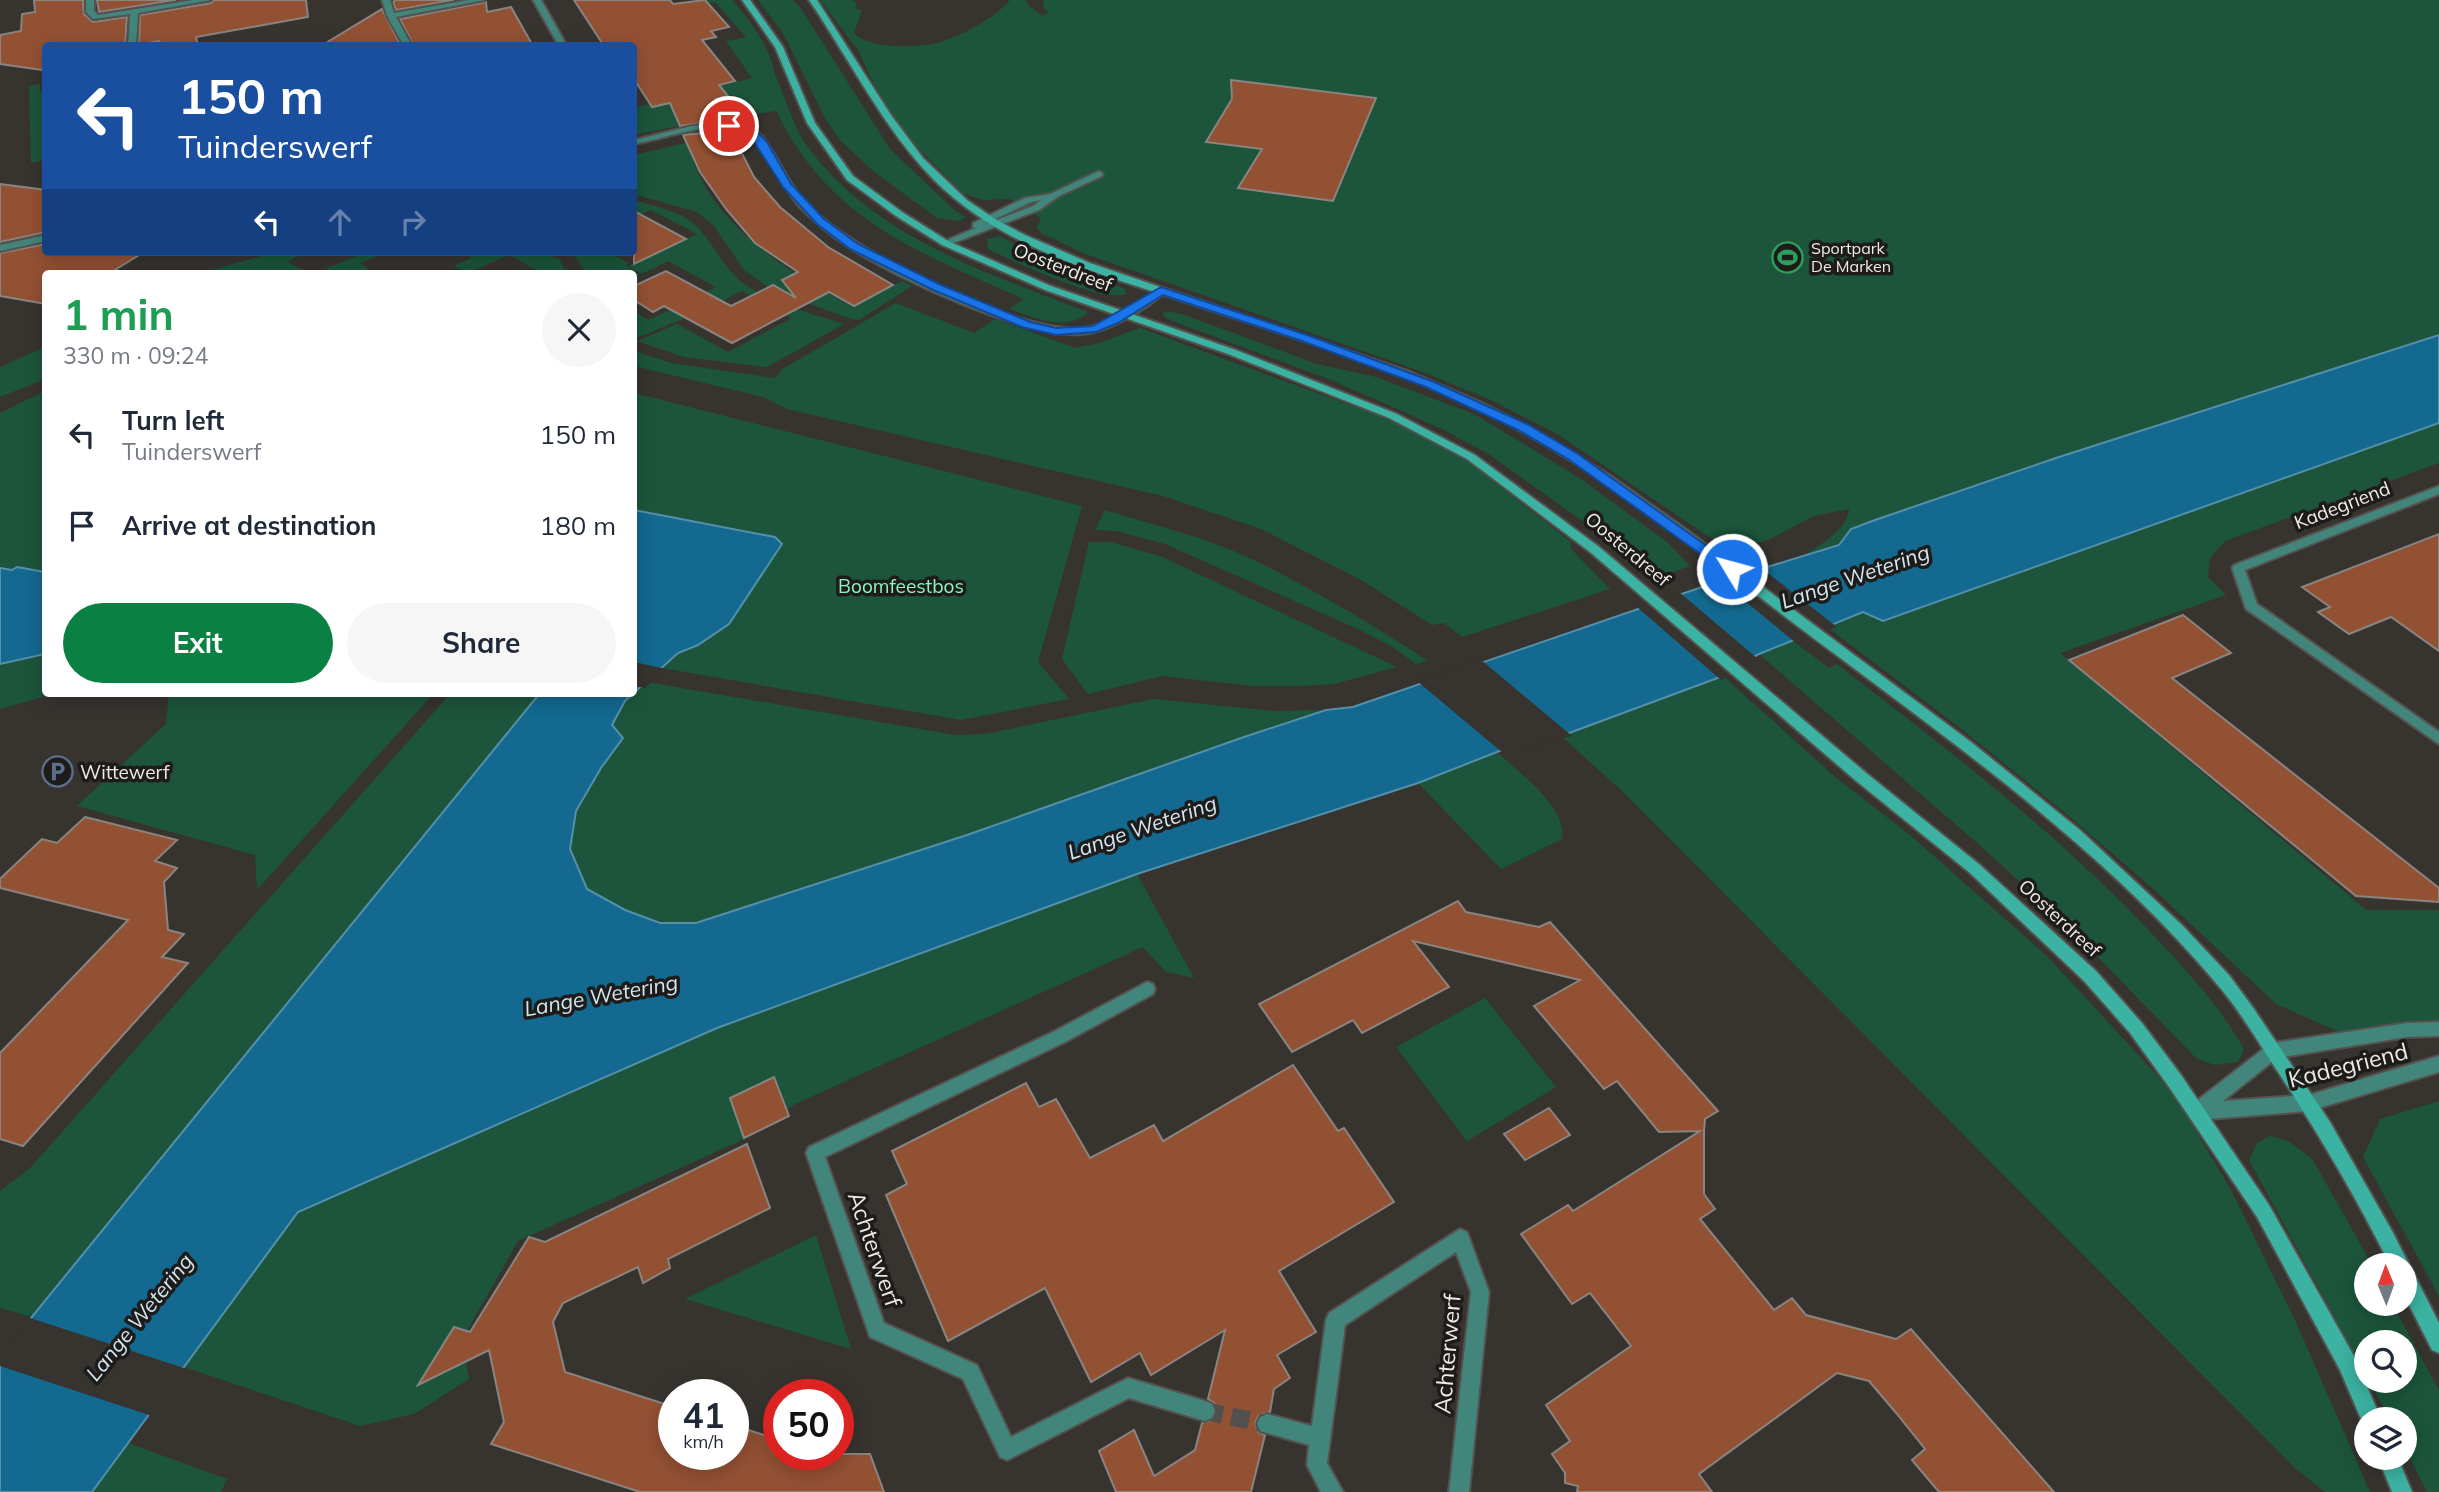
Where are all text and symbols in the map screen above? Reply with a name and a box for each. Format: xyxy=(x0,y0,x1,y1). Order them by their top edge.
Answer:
text: 150 m xyxy=(178,65,324,126)
icon: left xyxy=(63,70,154,161)
pin xyxy=(699,96,759,156)
icon: arrive xyxy=(710,107,748,145)
text: Tuinderswerf xyxy=(178,126,372,166)
icon: left xyxy=(248,203,286,241)
icon: ahead xyxy=(321,203,359,241)
icon: right xyxy=(394,203,432,241)
street label: Oosterdreef xyxy=(1010,237,1116,297)
place label: Sportpark De Marken xyxy=(1811,238,1891,276)
sports icon: Sportpark De Marken xyxy=(1771,240,1805,274)
text: 1 min xyxy=(63,288,174,341)
button: close xyxy=(542,293,616,367)
text: 330 m · 09:24 xyxy=(63,341,208,370)
text: Turn left xyxy=(122,404,224,437)
icon: left xyxy=(63,416,101,454)
text: 150 m xyxy=(540,418,616,451)
text: Tuinderswerf xyxy=(122,437,261,466)
street label: Kadegriend xyxy=(2291,476,2393,534)
street label: Oosterdreef xyxy=(1581,506,1676,592)
icon: arrive xyxy=(63,507,101,545)
text: Arrive at destination xyxy=(122,509,377,542)
text: 180 m xyxy=(540,509,616,542)
position arrow xyxy=(1695,532,1769,606)
water label: Lange Wetering xyxy=(1777,538,1933,614)
park label: Boomfeestbos xyxy=(838,574,964,598)
button: Exit xyxy=(63,603,333,683)
button: Share xyxy=(347,603,616,683)
parking icon: Wittewerf xyxy=(40,755,74,789)
place label: Wittewerf xyxy=(80,760,170,784)
water label: Lange Wetering xyxy=(1064,789,1220,865)
street label: Oosterdreef xyxy=(2014,874,2107,963)
water label: Lange Wetering xyxy=(522,969,680,1021)
street label: Kadegriend xyxy=(2285,1036,2411,1094)
street label: Achterwerf xyxy=(842,1187,908,1311)
water label: Lange Wetering xyxy=(80,1248,198,1386)
north arrow xyxy=(2354,1253,2417,1316)
map controls xyxy=(2354,1253,2417,1470)
street label: Achterwerf xyxy=(1427,1293,1467,1415)
button: search xyxy=(2354,1330,2417,1393)
speed limit sign: 50 xyxy=(763,1379,854,1470)
text: 41 xyxy=(682,1393,725,1437)
button: layers xyxy=(2354,1407,2417,1470)
text: km/h xyxy=(683,1430,724,1453)

